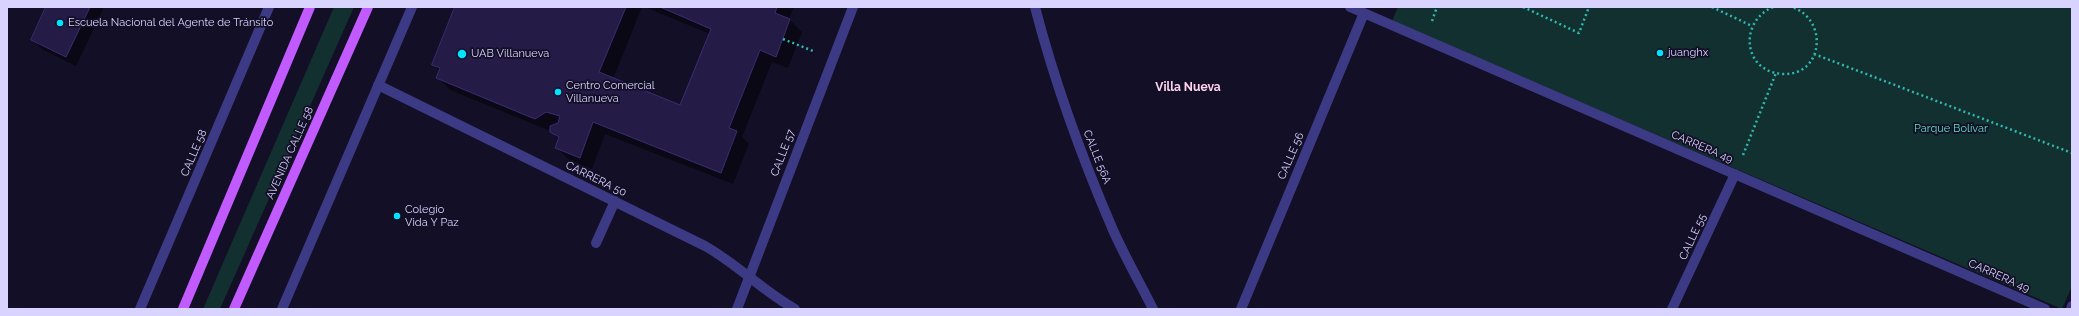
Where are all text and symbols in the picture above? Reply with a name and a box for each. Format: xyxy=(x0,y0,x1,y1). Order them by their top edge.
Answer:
place label: Escuela Nacional del Agente de Tránsito xyxy=(68,16,273,30)
marker: Escuela Nacional del Agente de Tránsito xyxy=(55,18,65,28)
place label: juanghx xyxy=(1668,46,1708,60)
place label: UAB Villanueva xyxy=(471,47,549,61)
marker: UAB Villanueva xyxy=(456,48,468,60)
marker: juanghx xyxy=(1655,48,1665,58)
place label: Centro Comercial Villanueva xyxy=(566,79,655,105)
district label: Villa Nueva xyxy=(1155,80,1221,94)
marker: Centro Comercial Villanueva xyxy=(553,87,563,97)
street label: AVENIDA CALLE 58 xyxy=(264,105,316,201)
park label: Parque Bolívar xyxy=(1914,122,1988,136)
street label: CALLE 58 xyxy=(178,128,210,178)
street label: CALLE 57 xyxy=(768,128,798,178)
street label: CALLE 56A xyxy=(1080,128,1114,186)
street label: CARRERA 49 xyxy=(1669,128,1735,166)
street label: CALLE 56 xyxy=(1275,130,1307,182)
street label: CARRERA 50 xyxy=(563,159,629,199)
place label: Colegio Vida Y Paz xyxy=(405,203,459,229)
marker: Colegio Vida Y Paz xyxy=(392,211,402,221)
street label: CALLE 55 xyxy=(1677,212,1709,262)
street label: CARRERA 49 xyxy=(1966,257,2032,295)

